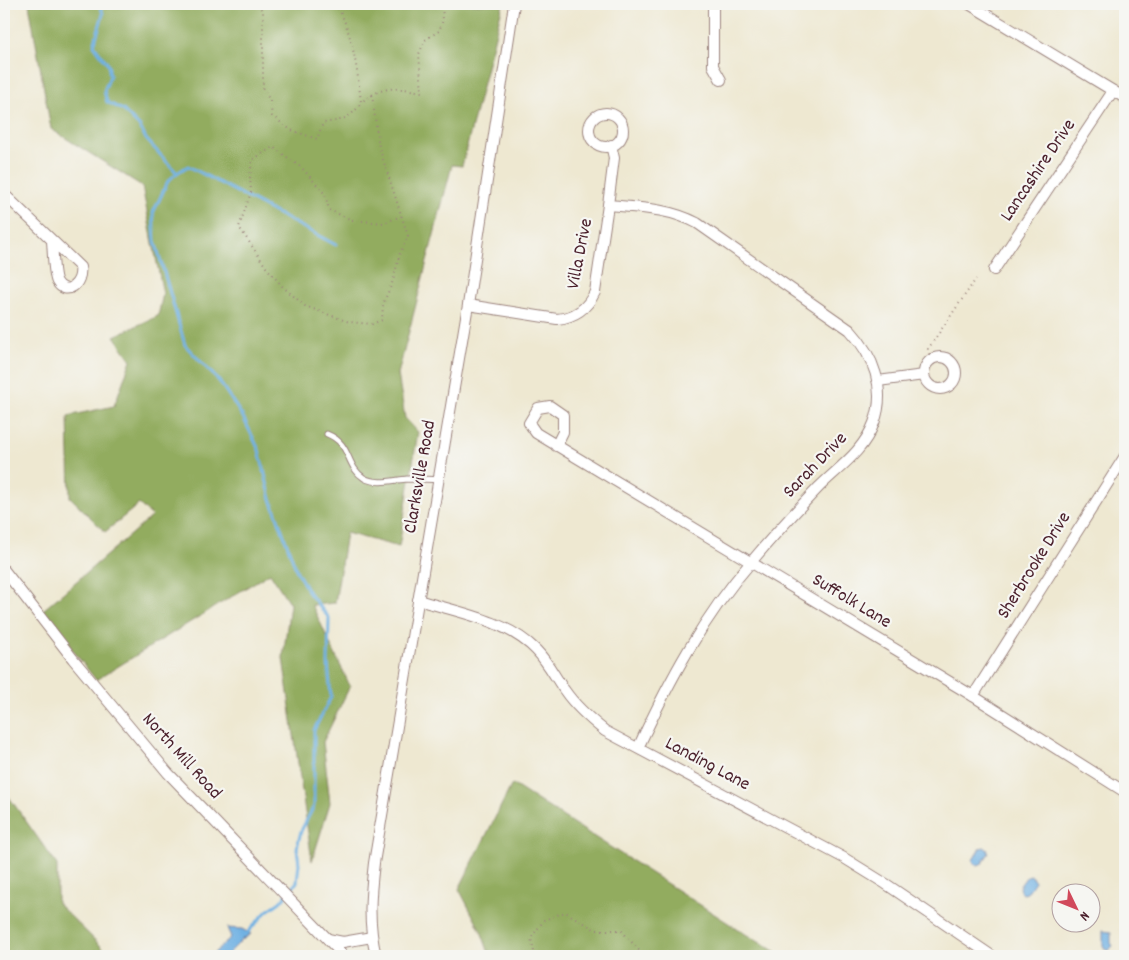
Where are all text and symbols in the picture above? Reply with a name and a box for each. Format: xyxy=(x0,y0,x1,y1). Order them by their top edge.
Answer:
street label: Lancashire Drive xyxy=(995,114,1083,228)
street label: Villa Drive xyxy=(561,216,601,292)
street label: Clarksville Road xyxy=(398,418,444,536)
street label: Sarah Drive xyxy=(777,427,855,505)
street label: Sherbrooke Drive xyxy=(991,507,1079,625)
street label: Suffolk Lane xyxy=(806,568,896,636)
street label: North Mill Road xyxy=(135,708,227,806)
street label: Landing Lane xyxy=(660,731,754,799)
north arrow xyxy=(1052,882,1102,932)
text: N xyxy=(1074,906,1094,925)

